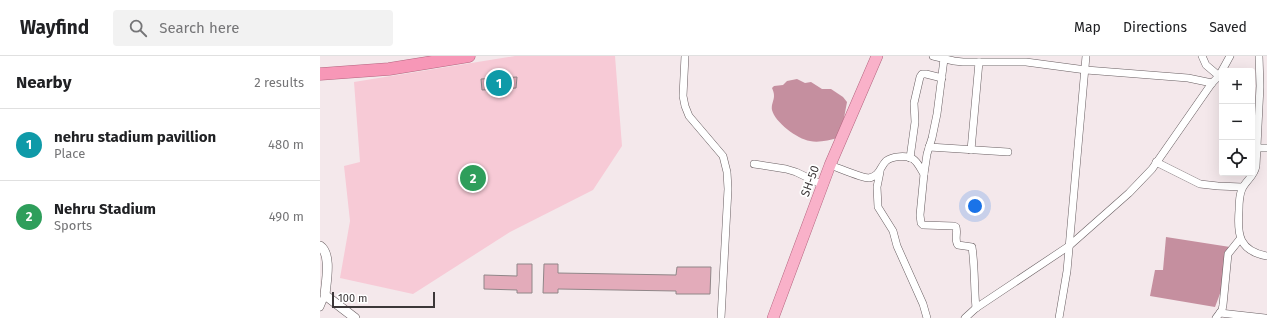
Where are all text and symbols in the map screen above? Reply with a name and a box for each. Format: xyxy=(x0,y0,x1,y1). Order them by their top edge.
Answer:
search box xyxy=(113,10,393,46)
text: Wayfind xyxy=(20,16,89,39)
icon: search xyxy=(127,17,149,39)
text: Search here xyxy=(159,19,239,37)
text: Map xyxy=(1074,19,1101,36)
text: Directions xyxy=(1123,19,1187,36)
text: Saved xyxy=(1209,19,1247,36)
pin: 1 xyxy=(486,68,512,98)
map controls xyxy=(1219,68,1255,176)
button: + xyxy=(1219,68,1255,104)
text: Nearby xyxy=(16,72,71,93)
text: 2 results xyxy=(254,75,304,90)
button: − xyxy=(1219,104,1255,140)
text: nehru stadium pavillion xyxy=(54,128,216,146)
text: 1 xyxy=(26,137,32,152)
text: 480 m xyxy=(268,137,304,152)
button: locate xyxy=(1219,140,1255,176)
text: Place xyxy=(54,146,85,161)
pin: 2 xyxy=(460,163,486,193)
street label: SH-50 xyxy=(798,163,822,198)
your location xyxy=(965,196,985,216)
text: Nehru Stadium xyxy=(54,200,156,218)
text: 2 xyxy=(26,209,32,224)
text: 490 m xyxy=(269,209,304,224)
text: Sports xyxy=(54,218,92,233)
scale bar xyxy=(332,290,435,309)
text: 100 m xyxy=(338,292,367,305)

